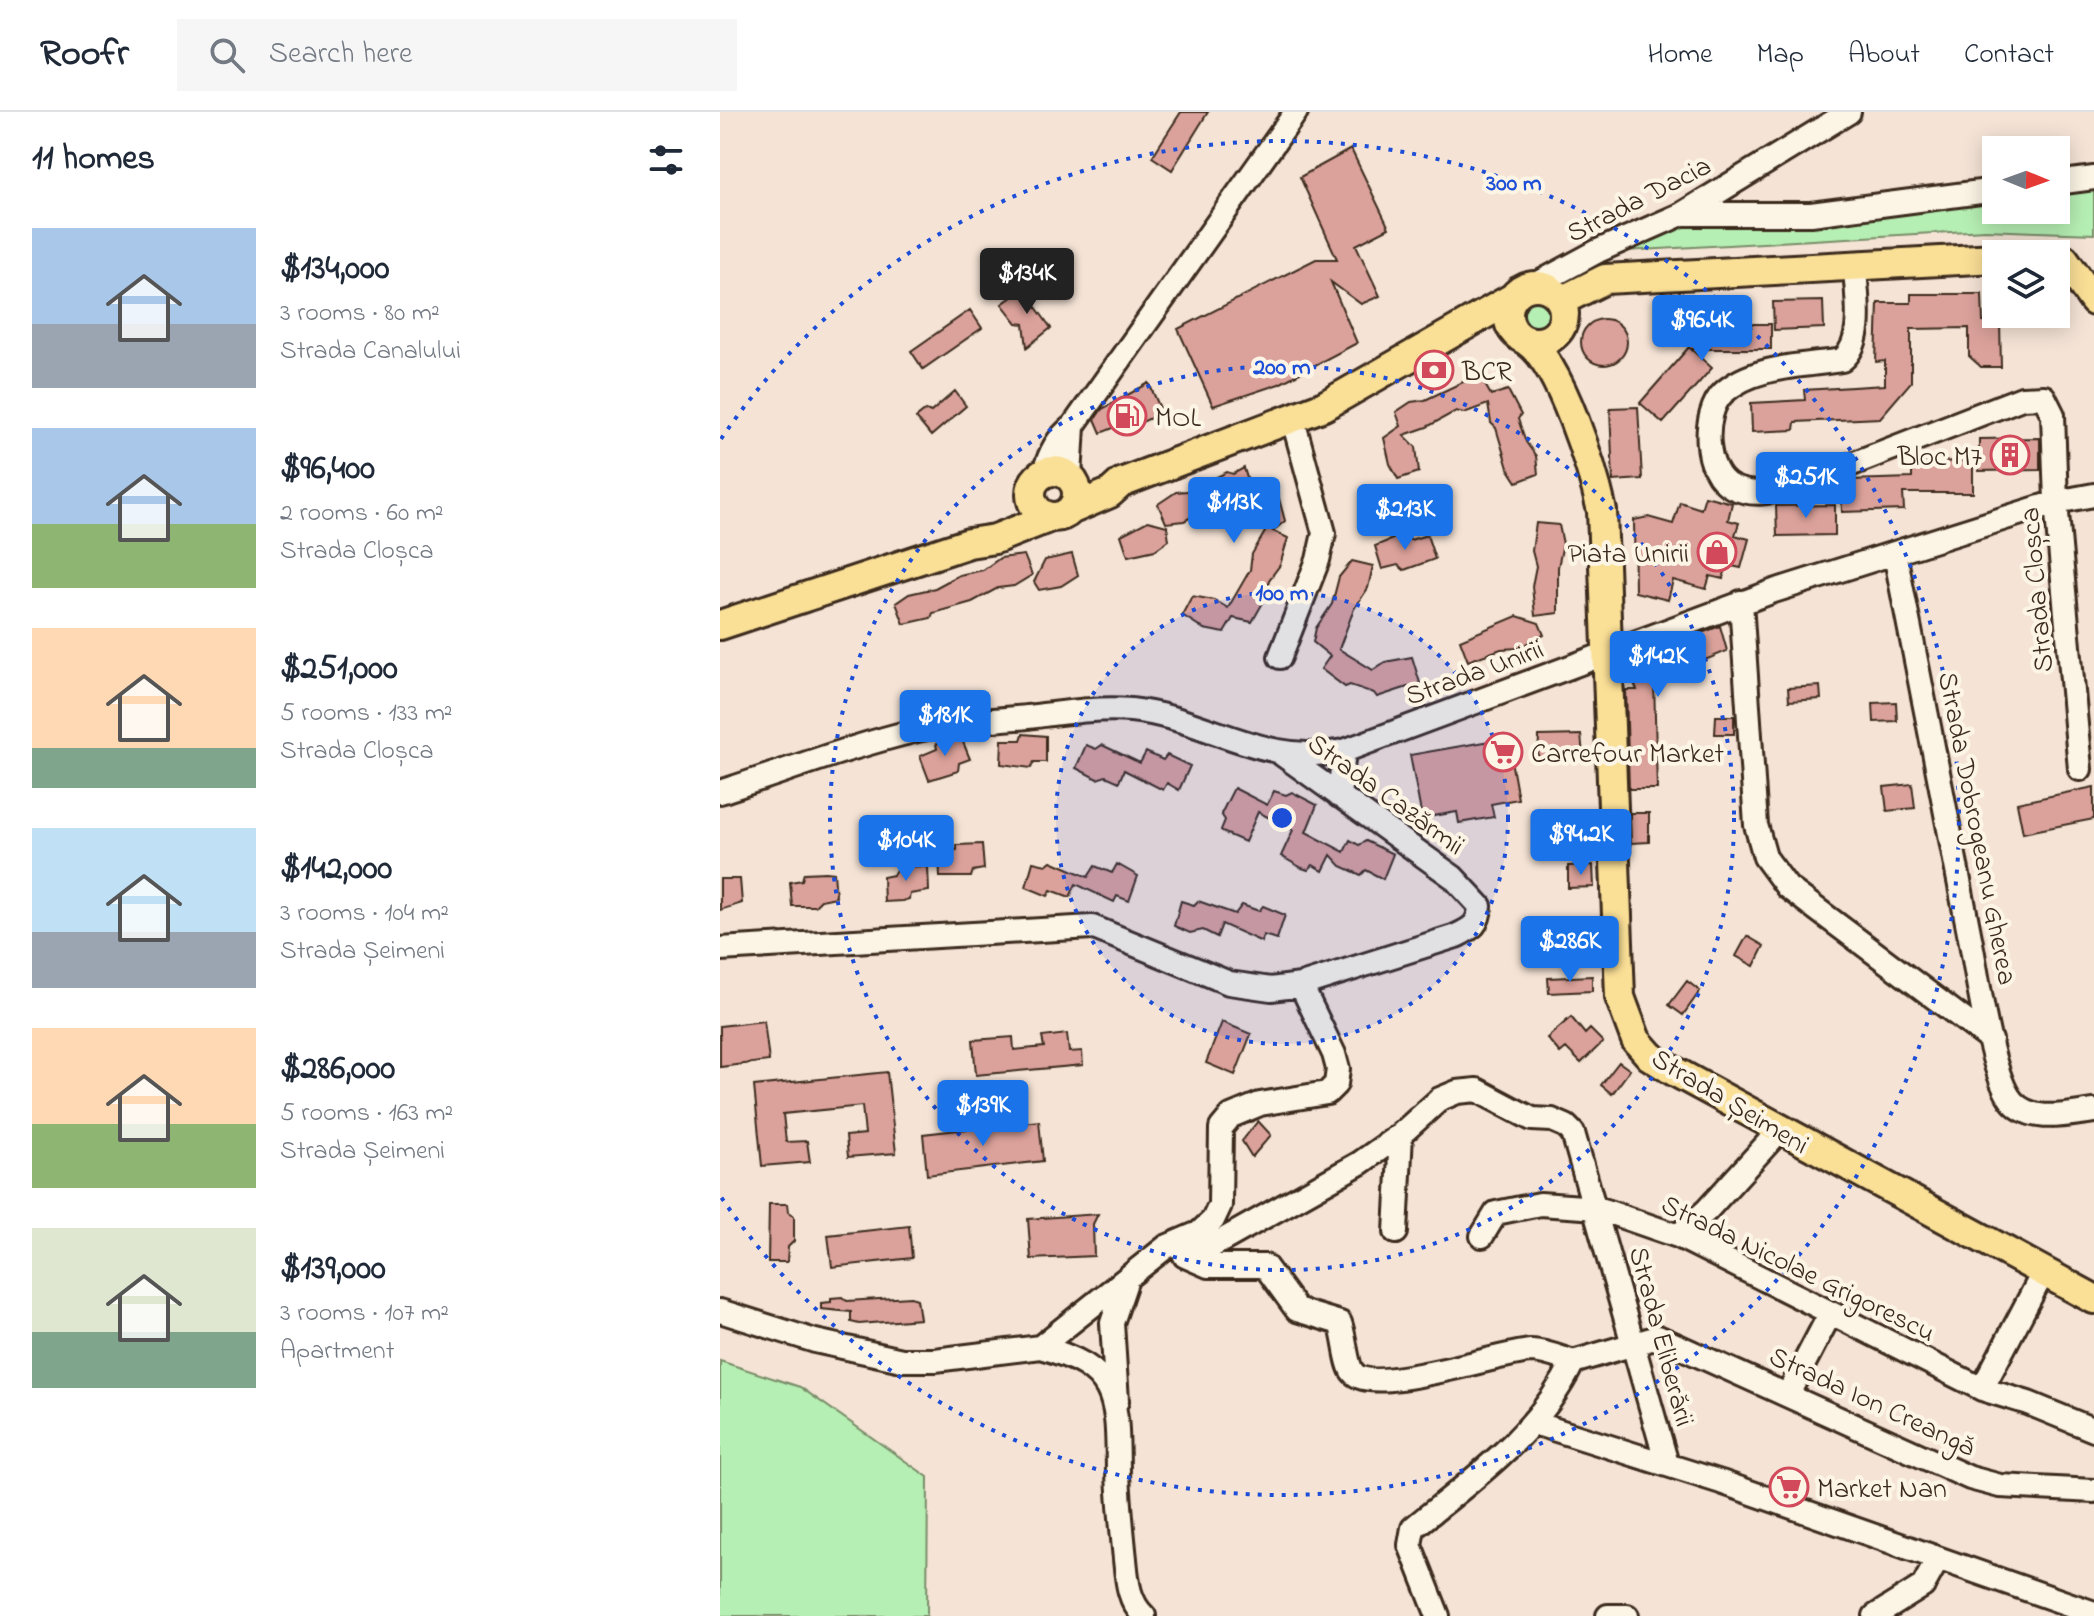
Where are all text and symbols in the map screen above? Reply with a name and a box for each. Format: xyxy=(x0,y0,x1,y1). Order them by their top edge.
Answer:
search box xyxy=(177,19,737,91)
text: Roofr xyxy=(40,27,129,83)
icon: search xyxy=(205,33,249,77)
text: Search here xyxy=(269,33,413,77)
text: Home xyxy=(1647,35,1713,76)
text: Map xyxy=(1757,35,1804,76)
text: About xyxy=(1848,35,1920,76)
text: Contact xyxy=(1964,35,2054,76)
text: 11 homes xyxy=(32,135,155,185)
north arrow xyxy=(1982,136,2070,224)
map controls xyxy=(1982,136,2070,328)
icon: filters xyxy=(644,138,688,182)
street label: Strada Dacia xyxy=(1560,147,1719,255)
text: 300 m xyxy=(1485,167,1542,202)
button: layers xyxy=(1982,240,2070,328)
text: $134,000 xyxy=(280,245,389,295)
pin: $134K xyxy=(971,248,1083,316)
text: $134K xyxy=(998,255,1056,293)
icon: home xyxy=(96,260,192,356)
text: 3 rooms · 80 m² xyxy=(280,295,440,333)
pin: $96.4K xyxy=(1637,295,1767,363)
text: $96.4K xyxy=(1670,302,1734,340)
text: Strada Canalului xyxy=(280,333,461,371)
bank icon: BCR xyxy=(1413,349,1455,391)
text: 200 m xyxy=(1252,351,1311,386)
place label: BCR xyxy=(1461,353,1512,394)
fuel station icon: MOL xyxy=(1106,395,1148,437)
place label: MOL xyxy=(1155,399,1201,440)
building icon: Bloc M7 xyxy=(1989,434,2031,476)
place label: Bloc M7 xyxy=(1897,438,1982,479)
text: $96,400 xyxy=(280,445,375,495)
pin: $251K xyxy=(1750,452,1862,520)
text: $251K xyxy=(1774,459,1838,497)
icon: home xyxy=(96,460,192,556)
pin: $113K xyxy=(1178,477,1290,545)
text: $113K xyxy=(1206,484,1262,522)
pin: $213K xyxy=(1349,484,1461,552)
text: $213K xyxy=(1375,491,1435,529)
text: 2 rooms · 60 m² xyxy=(280,495,444,533)
street label: Strada Cloșca xyxy=(2011,505,2066,674)
shop icon: Piata Unirii xyxy=(1696,531,1738,573)
text: Strada Cloșca xyxy=(280,533,434,571)
place label: Piata Unirii xyxy=(1567,535,1689,576)
text: 100 m xyxy=(1256,577,1309,612)
street label: Strada Unirii xyxy=(1400,630,1550,718)
pin: $142K xyxy=(1602,631,1714,699)
text: $142K xyxy=(1628,638,1688,676)
text: $251,000 xyxy=(280,645,398,695)
icon: home xyxy=(96,660,192,756)
street label: Strada Dobrogeanu Gherea xyxy=(1925,669,2026,989)
pin: $181K xyxy=(889,690,1001,758)
text: 5 rooms · 133 m² xyxy=(280,695,453,733)
text: $181K xyxy=(918,697,972,735)
street label: Strada Cazărmii xyxy=(1298,725,1472,867)
supermarket icon: Carrefour Market xyxy=(1482,731,1524,773)
text: Strada Cloșca xyxy=(280,733,434,771)
place label: Carrefour Market xyxy=(1531,735,1724,776)
centre of rings xyxy=(1268,804,1296,832)
pin: $94.2K xyxy=(1516,809,1646,877)
pin: $104K xyxy=(850,815,962,883)
text: $94.2K xyxy=(1548,816,1614,854)
text: $104K xyxy=(877,822,935,860)
text: $142,000 xyxy=(280,845,392,895)
icon: home xyxy=(96,860,192,956)
text: 3 rooms · 104 m² xyxy=(280,895,449,933)
pin: $286K xyxy=(1514,916,1626,984)
text: $286K xyxy=(1539,923,1601,961)
text: Strada Șeimeni xyxy=(280,933,445,971)
street label: Strada Șeimeni xyxy=(1642,1040,1816,1166)
text: $286,000 xyxy=(280,1045,395,1095)
icon: home xyxy=(96,1060,192,1156)
pin: $139K xyxy=(927,1080,1039,1148)
text: $139K xyxy=(955,1087,1011,1125)
text: 5 rooms · 163 m² xyxy=(280,1095,453,1133)
text: Strada Șeimeni xyxy=(280,1133,445,1171)
street label: Strada Nicolae Grigorescu xyxy=(1653,1186,1942,1354)
street label: Strada Eliberării xyxy=(1616,1242,1703,1431)
text: $139,000 xyxy=(280,1245,386,1295)
icon: home xyxy=(96,1260,192,1356)
text: 3 rooms · 107 m² xyxy=(280,1295,449,1333)
text: Apartment xyxy=(280,1333,394,1371)
street label: Strada Ion Creangă xyxy=(1762,1337,1981,1469)
supermarket icon: Market Nan xyxy=(1768,1466,1810,1508)
place label: Market Nan xyxy=(1817,1470,1947,1511)

